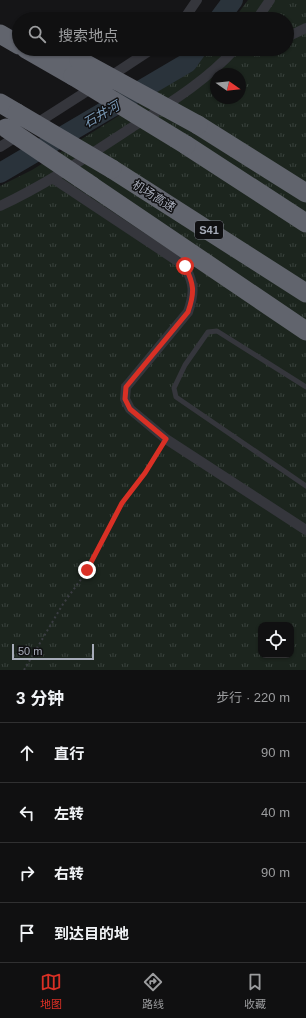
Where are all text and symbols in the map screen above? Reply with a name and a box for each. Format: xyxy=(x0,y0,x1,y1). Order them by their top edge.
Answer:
search box xyxy=(12,12,294,56)
icon: search xyxy=(26,23,48,45)
text: 搜索地点 xyxy=(58,27,118,44)
north arrow xyxy=(210,68,246,104)
water label: 石井河 xyxy=(81,97,124,131)
street label: 机场高速 xyxy=(130,177,178,215)
road number: S41 xyxy=(195,221,223,239)
route start xyxy=(176,257,194,275)
route end xyxy=(78,561,96,579)
map controls xyxy=(258,622,294,658)
button: locate xyxy=(258,622,294,658)
scale bar xyxy=(12,642,94,661)
text: 50 m xyxy=(18,645,42,657)
text: 3 分钟 xyxy=(16,689,64,708)
text: 步行 · 220 m xyxy=(216,690,290,705)
icon: ahead xyxy=(16,742,38,764)
text: 直行 xyxy=(54,745,84,762)
text: 90 m xyxy=(261,745,290,760)
icon: left xyxy=(16,802,38,824)
text: 左转 xyxy=(54,805,84,822)
text: 40 m xyxy=(261,805,290,820)
icon: right xyxy=(16,862,38,884)
text: 右转 xyxy=(54,865,84,882)
text: 90 m xyxy=(261,865,290,880)
icon: arrive xyxy=(16,922,38,944)
text: 到达目的地 xyxy=(54,925,129,942)
tab: 地图 xyxy=(40,971,62,1011)
tab: 路线 xyxy=(142,971,164,1011)
tab: 收藏 xyxy=(244,971,266,1011)

